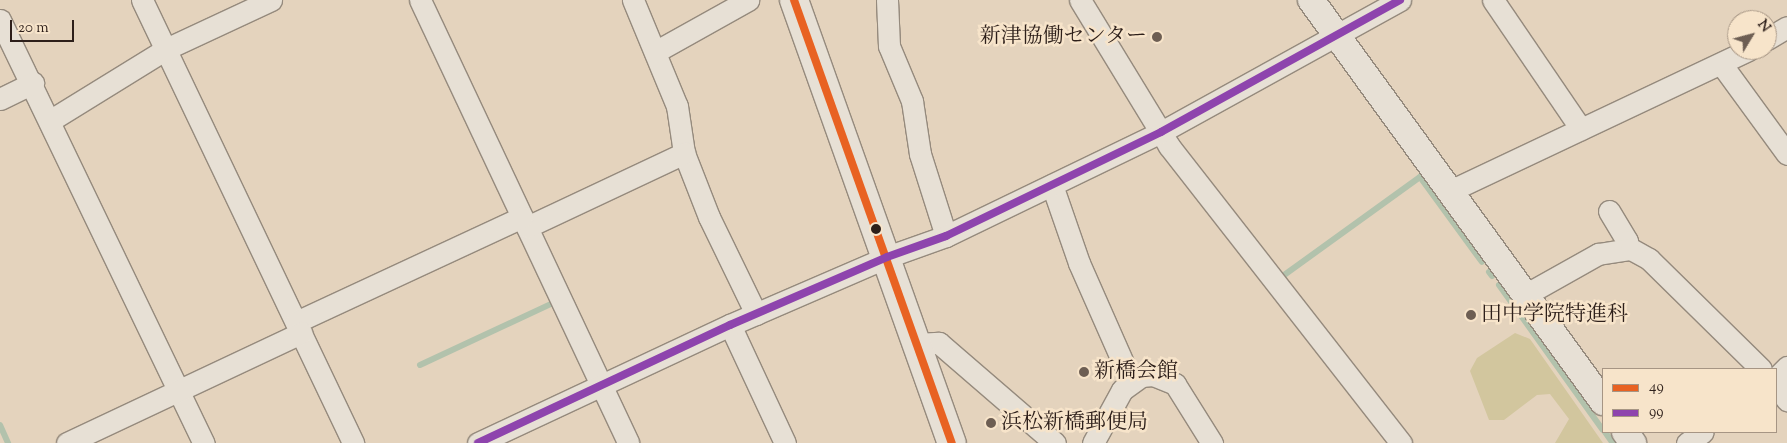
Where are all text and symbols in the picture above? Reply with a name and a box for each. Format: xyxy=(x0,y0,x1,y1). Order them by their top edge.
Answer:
scale bar xyxy=(12,10,76,42)
north arrow xyxy=(1727,10,1777,60)
text: N xyxy=(1752,16,1775,37)
text: 20 m xyxy=(18,18,49,39)
place label: 新津協働センター xyxy=(979,24,1147,50)
marker: 新津協働センター xyxy=(1151,31,1163,43)
unlabelled marker xyxy=(871,224,881,234)
place label: 田中学院特進科 xyxy=(1481,302,1628,328)
marker: 田中学院特進科 xyxy=(1465,309,1477,321)
place label: 新橋会館 xyxy=(1094,359,1178,385)
marker: 新橋会館 xyxy=(1078,366,1090,378)
legend xyxy=(1602,368,1777,433)
text: 49 xyxy=(1649,377,1664,398)
text: 99 xyxy=(1649,402,1664,423)
place label: 浜松新橋郵便局 xyxy=(1001,410,1148,436)
marker: 浜松新橋郵便局 xyxy=(985,417,997,429)

